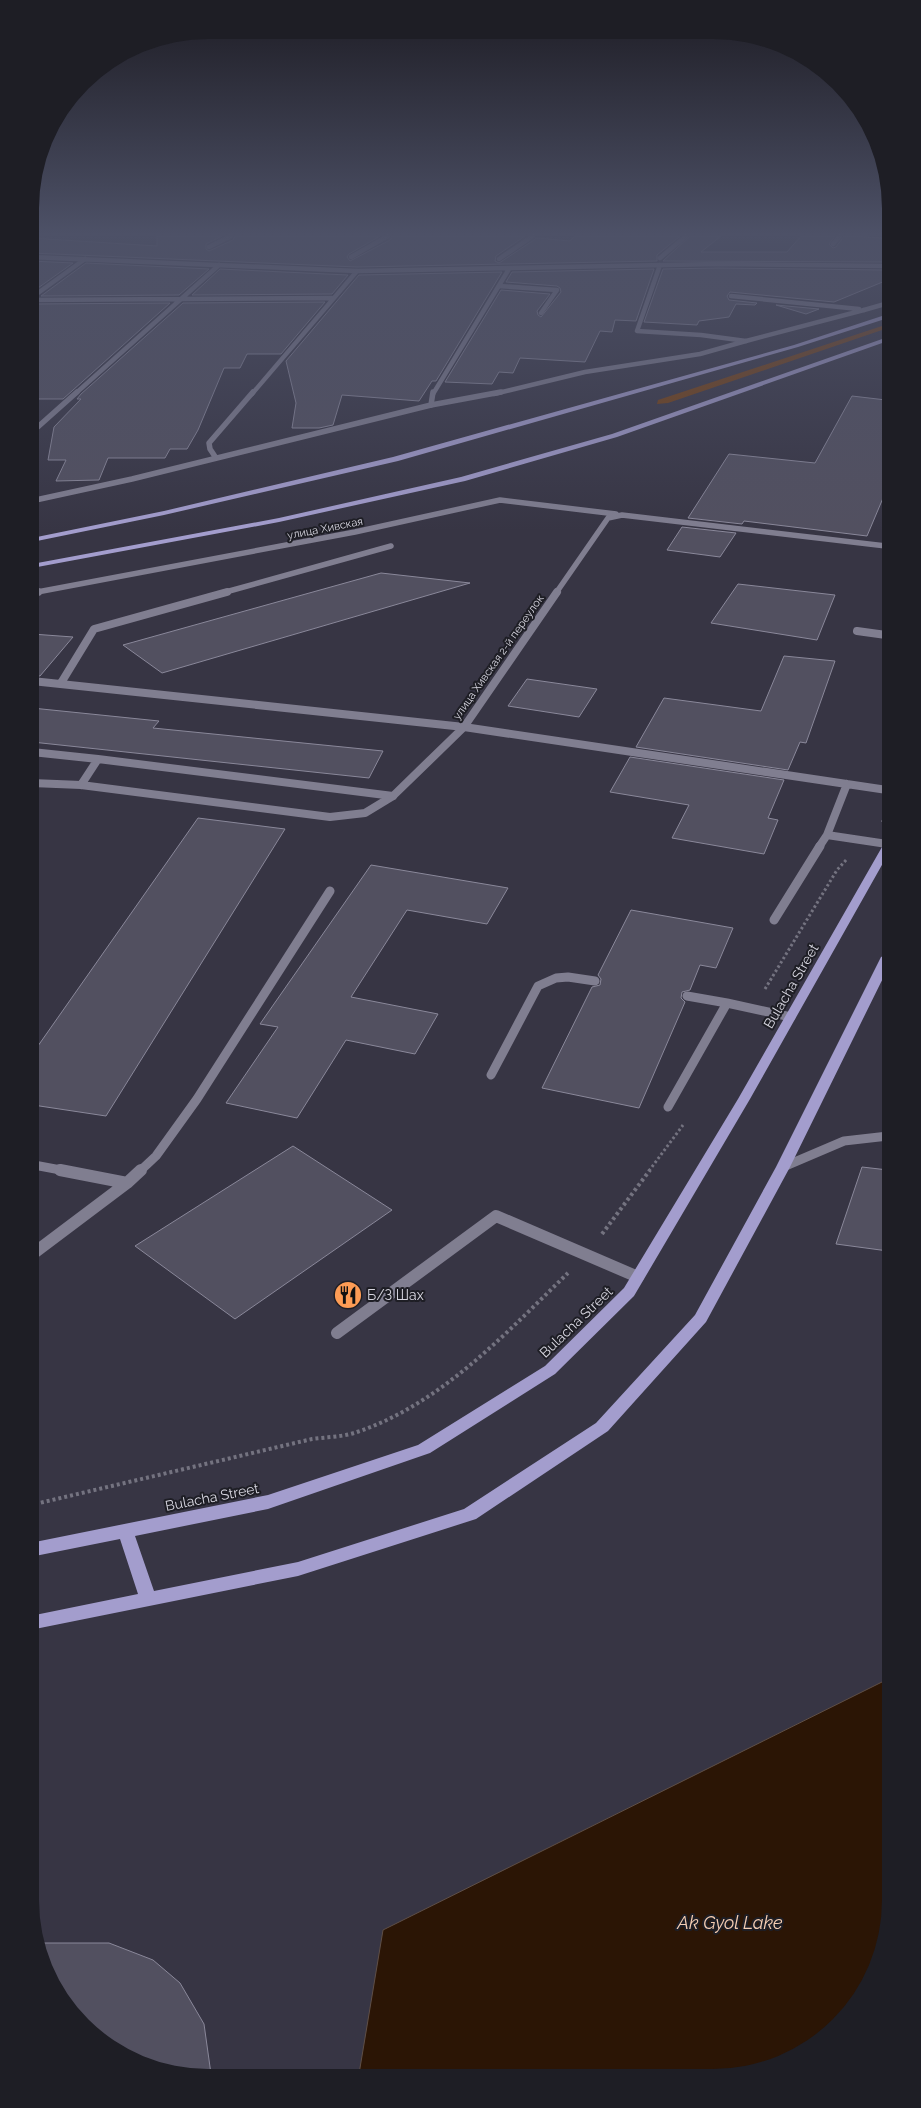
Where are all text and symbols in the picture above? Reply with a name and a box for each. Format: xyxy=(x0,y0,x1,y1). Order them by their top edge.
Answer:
street label: улица Хивская xyxy=(286,515,364,542)
street label: улица Хивская 2-й переулок xyxy=(450,592,547,722)
street label: Bulacha Street xyxy=(760,941,822,1031)
restaurant icon: Б/З Шах xyxy=(333,1280,363,1310)
street label: Bulacha Street xyxy=(536,1283,616,1361)
place label: Б/З Шах xyxy=(367,1287,424,1303)
street label: Bulacha Street xyxy=(164,1480,260,1514)
water label: Ak Gyol Lake xyxy=(676,1912,783,1933)

